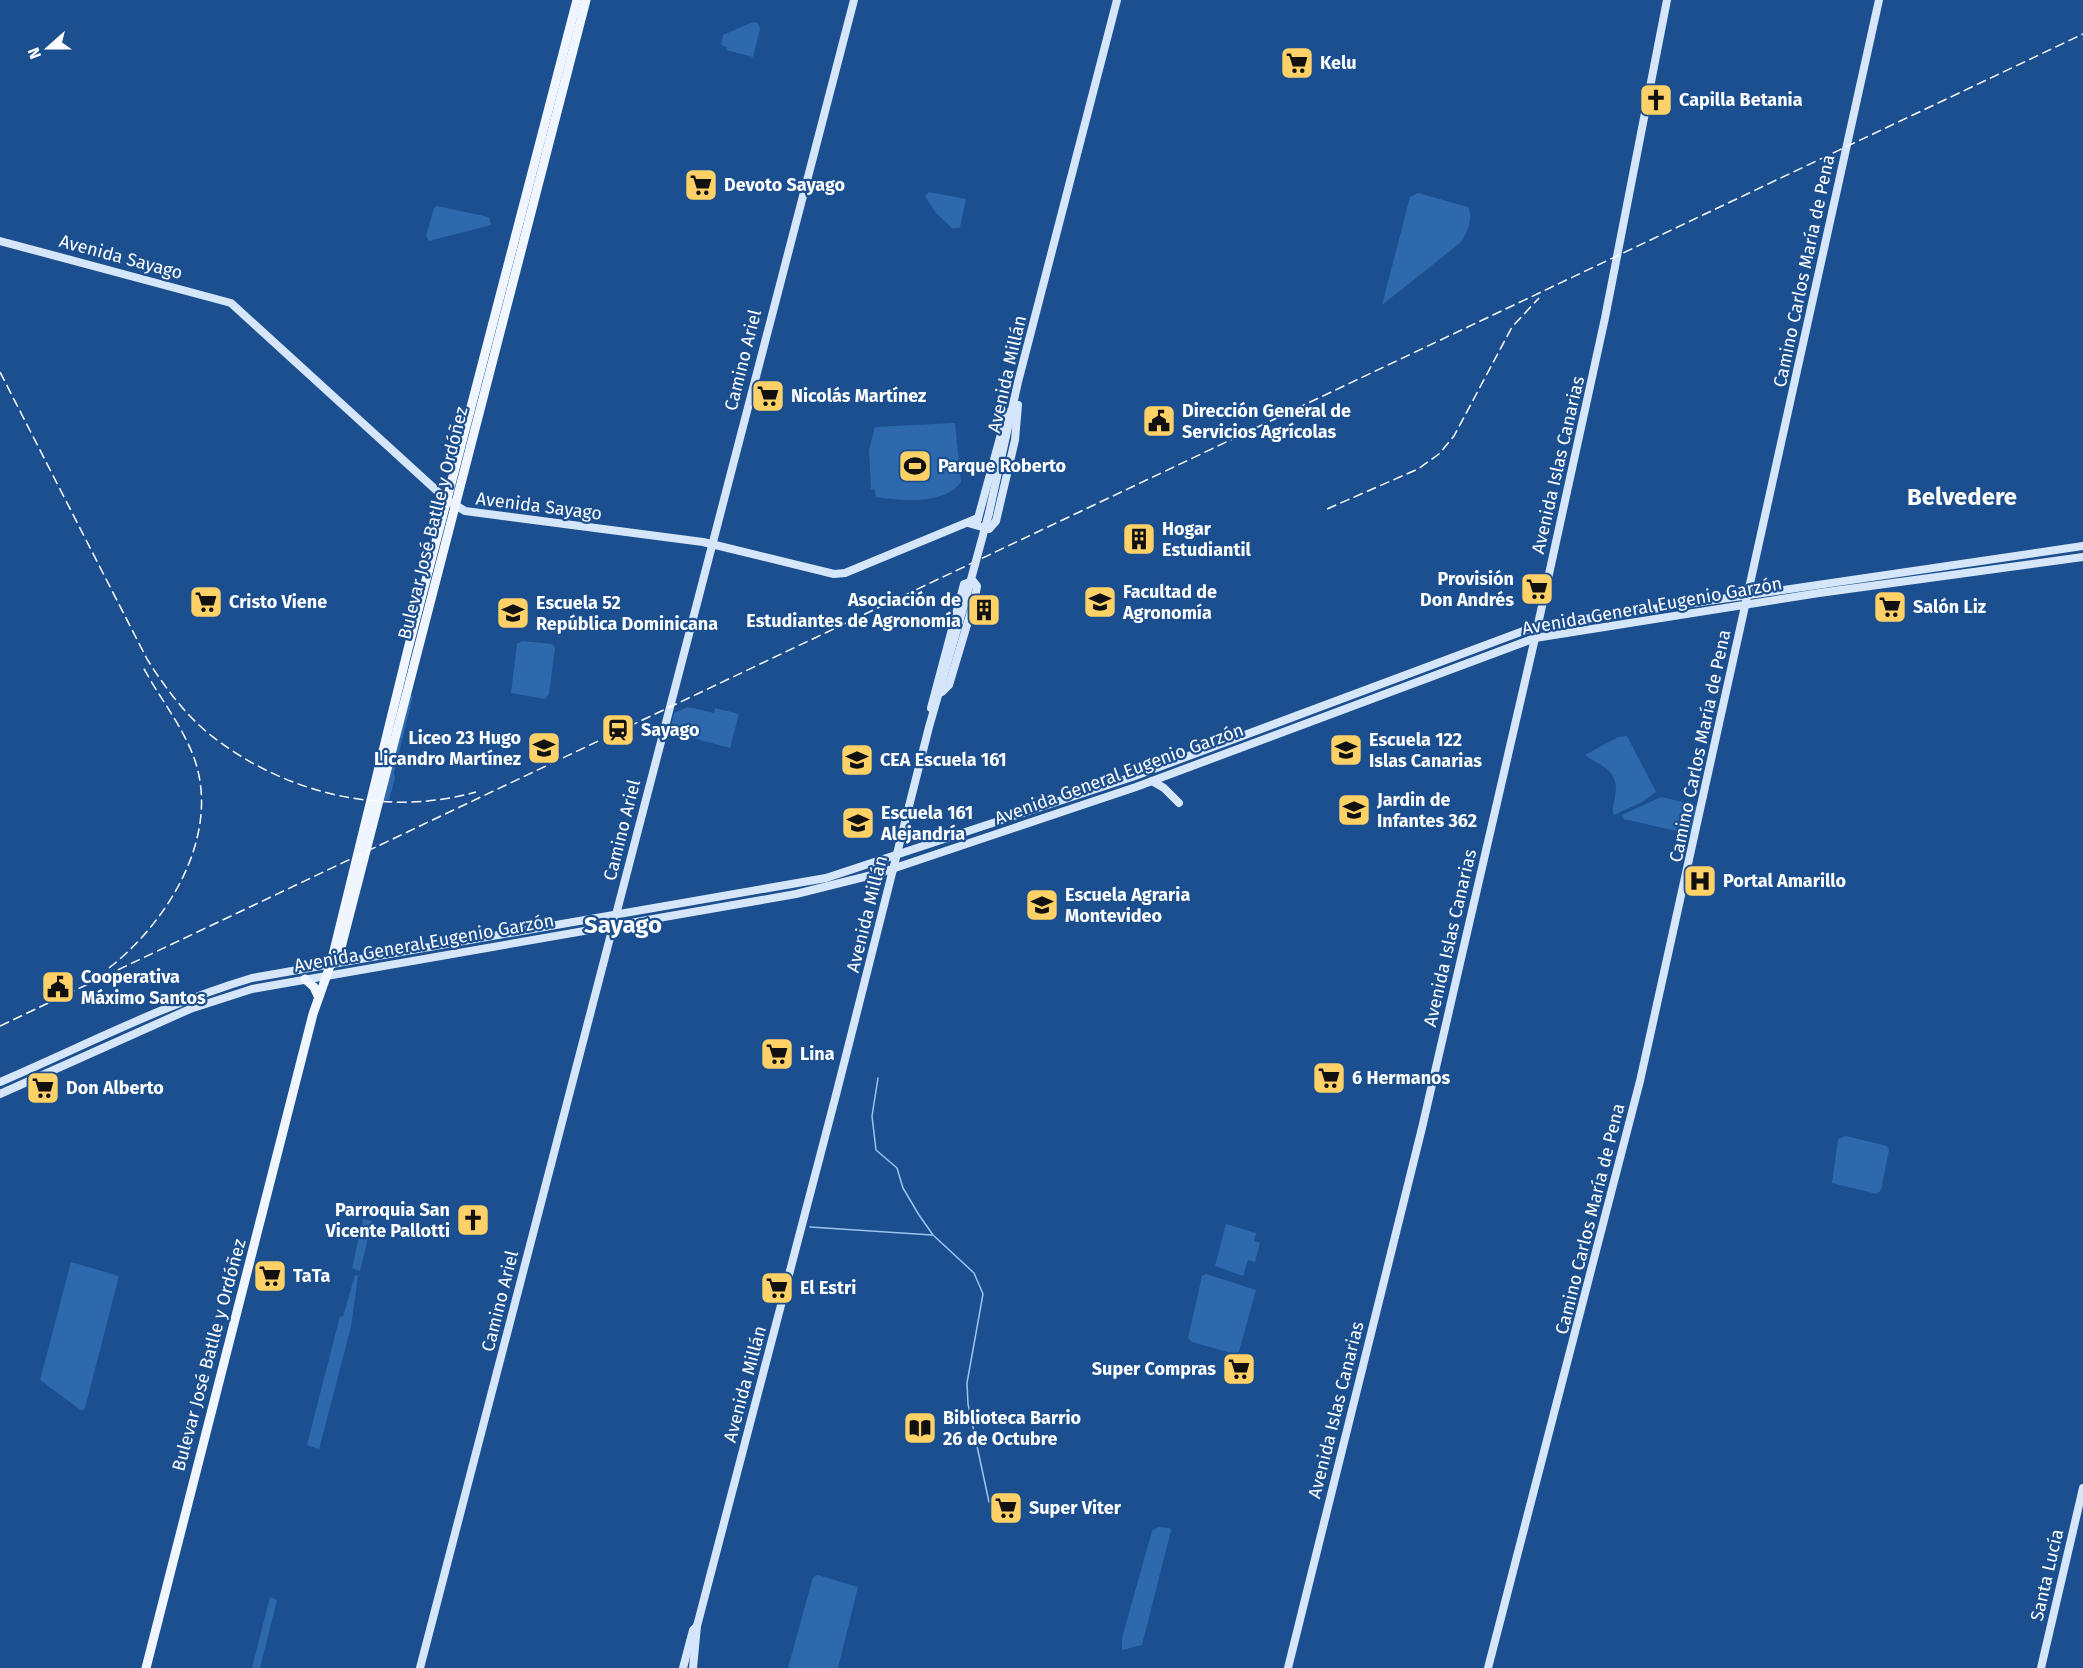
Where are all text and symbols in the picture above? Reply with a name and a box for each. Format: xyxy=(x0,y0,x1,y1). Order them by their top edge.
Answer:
north arrow xyxy=(18,18,78,78)
text: N xyxy=(24,45,45,62)
supermarket icon: Kelu xyxy=(1279,45,1315,81)
place label: Kelu xyxy=(1320,52,1357,74)
church icon: Capilla Betania xyxy=(1638,82,1674,118)
place label: Capilla Betania xyxy=(1679,89,1803,111)
street label: Camino Carlos María de Pena xyxy=(1769,153,1839,389)
supermarket icon: Devoto Sayago xyxy=(683,167,719,203)
place label: Devoto Sayago xyxy=(724,174,845,196)
street label: Avenida Sayago xyxy=(57,230,185,284)
street label: Camino Ariel xyxy=(720,307,766,413)
street label: Avenida Millán xyxy=(983,313,1031,435)
street label: Avenida Islas Canarias xyxy=(1527,374,1589,556)
supermarket icon: Nicolás Martínez xyxy=(750,378,786,414)
place label: Nicolás Martínez xyxy=(791,385,926,407)
place label: Dirección General de Servicios Agrícolas xyxy=(1182,400,1351,443)
public building icon: Dirección General de Servicios Agrícolas xyxy=(1141,403,1177,439)
street label: Bulevar José Batlle y Ordóñez xyxy=(393,404,473,642)
sports icon: Parque Roberto xyxy=(897,448,933,484)
place label: Parque Roberto xyxy=(938,455,1066,477)
district label: Belvedere xyxy=(1907,483,2017,511)
street label: Avenida Sayago xyxy=(475,487,603,525)
place label: Hogar Estudiantil xyxy=(1162,518,1251,561)
building icon: Hogar Estudiantil xyxy=(1121,521,1157,557)
place label: Provisión Don Andrés xyxy=(1420,568,1514,611)
supermarket icon: Provisión Don Andrés xyxy=(1519,571,1555,607)
street label: Avenida General Eugenio Garzón xyxy=(1520,572,1784,640)
place label: Facultad de Agronomía xyxy=(1122,581,1217,624)
supermarket icon: Cristo Viene xyxy=(188,584,224,620)
school or university icon: Facultad de Agronomía xyxy=(1082,584,1118,620)
place label: Asociación de Estudiantes de Agronomía xyxy=(746,589,961,632)
supermarket icon: Salón Liz xyxy=(1872,589,1908,625)
place label: Cristo Viene xyxy=(229,591,327,613)
place label: Escuela 52 República Dominicana xyxy=(536,592,718,635)
building icon: Asociación de Estudiantes de Agronomía xyxy=(966,592,1002,628)
school or university icon: Escuela 52 República Dominicana xyxy=(495,595,531,631)
place label: Salón Liz xyxy=(1913,596,1986,618)
street label: Camino Carlos María de Pena xyxy=(1665,628,1735,864)
station icon: Sayago xyxy=(600,712,636,748)
place label: Sayago xyxy=(641,719,700,741)
street label: Avenida General Eugenio Garzón xyxy=(991,719,1247,829)
place label: Liceo 23 Hugo Licandro Martínez xyxy=(374,727,521,770)
place label: Escuela 122 Islas Canarias xyxy=(1369,729,1482,772)
school or university icon: Liceo 23 Hugo Licandro Martínez xyxy=(526,730,562,766)
school or university icon: Escuela 122 Islas Canarias xyxy=(1328,732,1364,768)
school or university icon: CEA Escuela 161 xyxy=(839,742,875,778)
place label: CEA Escuela 161 xyxy=(880,749,1007,771)
street label: Camino Ariel xyxy=(599,777,645,883)
place label: Jardin de Infantes 362 xyxy=(1376,789,1477,832)
school or university icon: Jardin de Infantes 362 xyxy=(1336,792,1372,828)
place label: Escuela 161 Alejandría xyxy=(880,802,973,845)
school or university icon: Escuela 161 Alejandría xyxy=(840,805,876,841)
street label: Avenida Islas Canarias xyxy=(1419,847,1481,1029)
street label: Avenida Millán xyxy=(842,853,892,975)
hospital icon: Portal Amarillo xyxy=(1682,863,1718,899)
place label: Portal Amarillo xyxy=(1723,870,1846,892)
place label: Escuela Agraria Montevideo xyxy=(1065,884,1190,927)
school or university icon: Escuela Agraria Montevideo xyxy=(1024,887,1060,923)
street label: Avenida General Eugenio Garzón xyxy=(292,909,556,977)
district label: Sayago xyxy=(584,911,662,939)
place label: Cooperativa Máximo Santos xyxy=(81,966,206,1009)
public building icon: Cooperativa Máximo Santos xyxy=(40,969,76,1005)
supermarket icon: Lina xyxy=(759,1036,795,1072)
place label: Lina xyxy=(800,1043,835,1065)
supermarket icon: 6 Hermanos xyxy=(1311,1060,1347,1096)
place label: 6 Hermanos xyxy=(1352,1067,1451,1089)
supermarket icon: Don Alberto xyxy=(25,1070,61,1106)
place label: Don Alberto xyxy=(66,1077,164,1099)
street label: Camino Carlos María de Pena xyxy=(1551,1101,1629,1337)
place label: Parroquia San Vicente Pallotti xyxy=(325,1199,450,1242)
church icon: Parroquia San Vicente Pallotti xyxy=(455,1202,491,1238)
street label: Bulevar José Batlle y Ordóñez xyxy=(167,1236,251,1473)
street label: Camino Ariel xyxy=(477,1248,523,1354)
supermarket icon: TaTa xyxy=(252,1258,288,1294)
place label: TaTa xyxy=(293,1265,331,1287)
supermarket icon: El Estri xyxy=(759,1270,795,1306)
place label: El Estri xyxy=(800,1277,856,1299)
street label: Avenida Islas Canarias xyxy=(1303,1319,1369,1501)
street label: Avenida Millán xyxy=(719,1323,771,1445)
supermarket icon: Super Compras xyxy=(1221,1351,1257,1387)
place label: Super Compras xyxy=(1092,1358,1216,1380)
place label: Biblioteca Barrio 26 de Octubre xyxy=(943,1407,1081,1450)
library icon: Biblioteca Barrio 26 de Octubre xyxy=(902,1410,938,1446)
supermarket icon: Super Viter xyxy=(988,1490,1024,1526)
place label: Super Viter xyxy=(1029,1497,1122,1519)
street label: Santa Lucía xyxy=(2026,1527,2068,1623)

